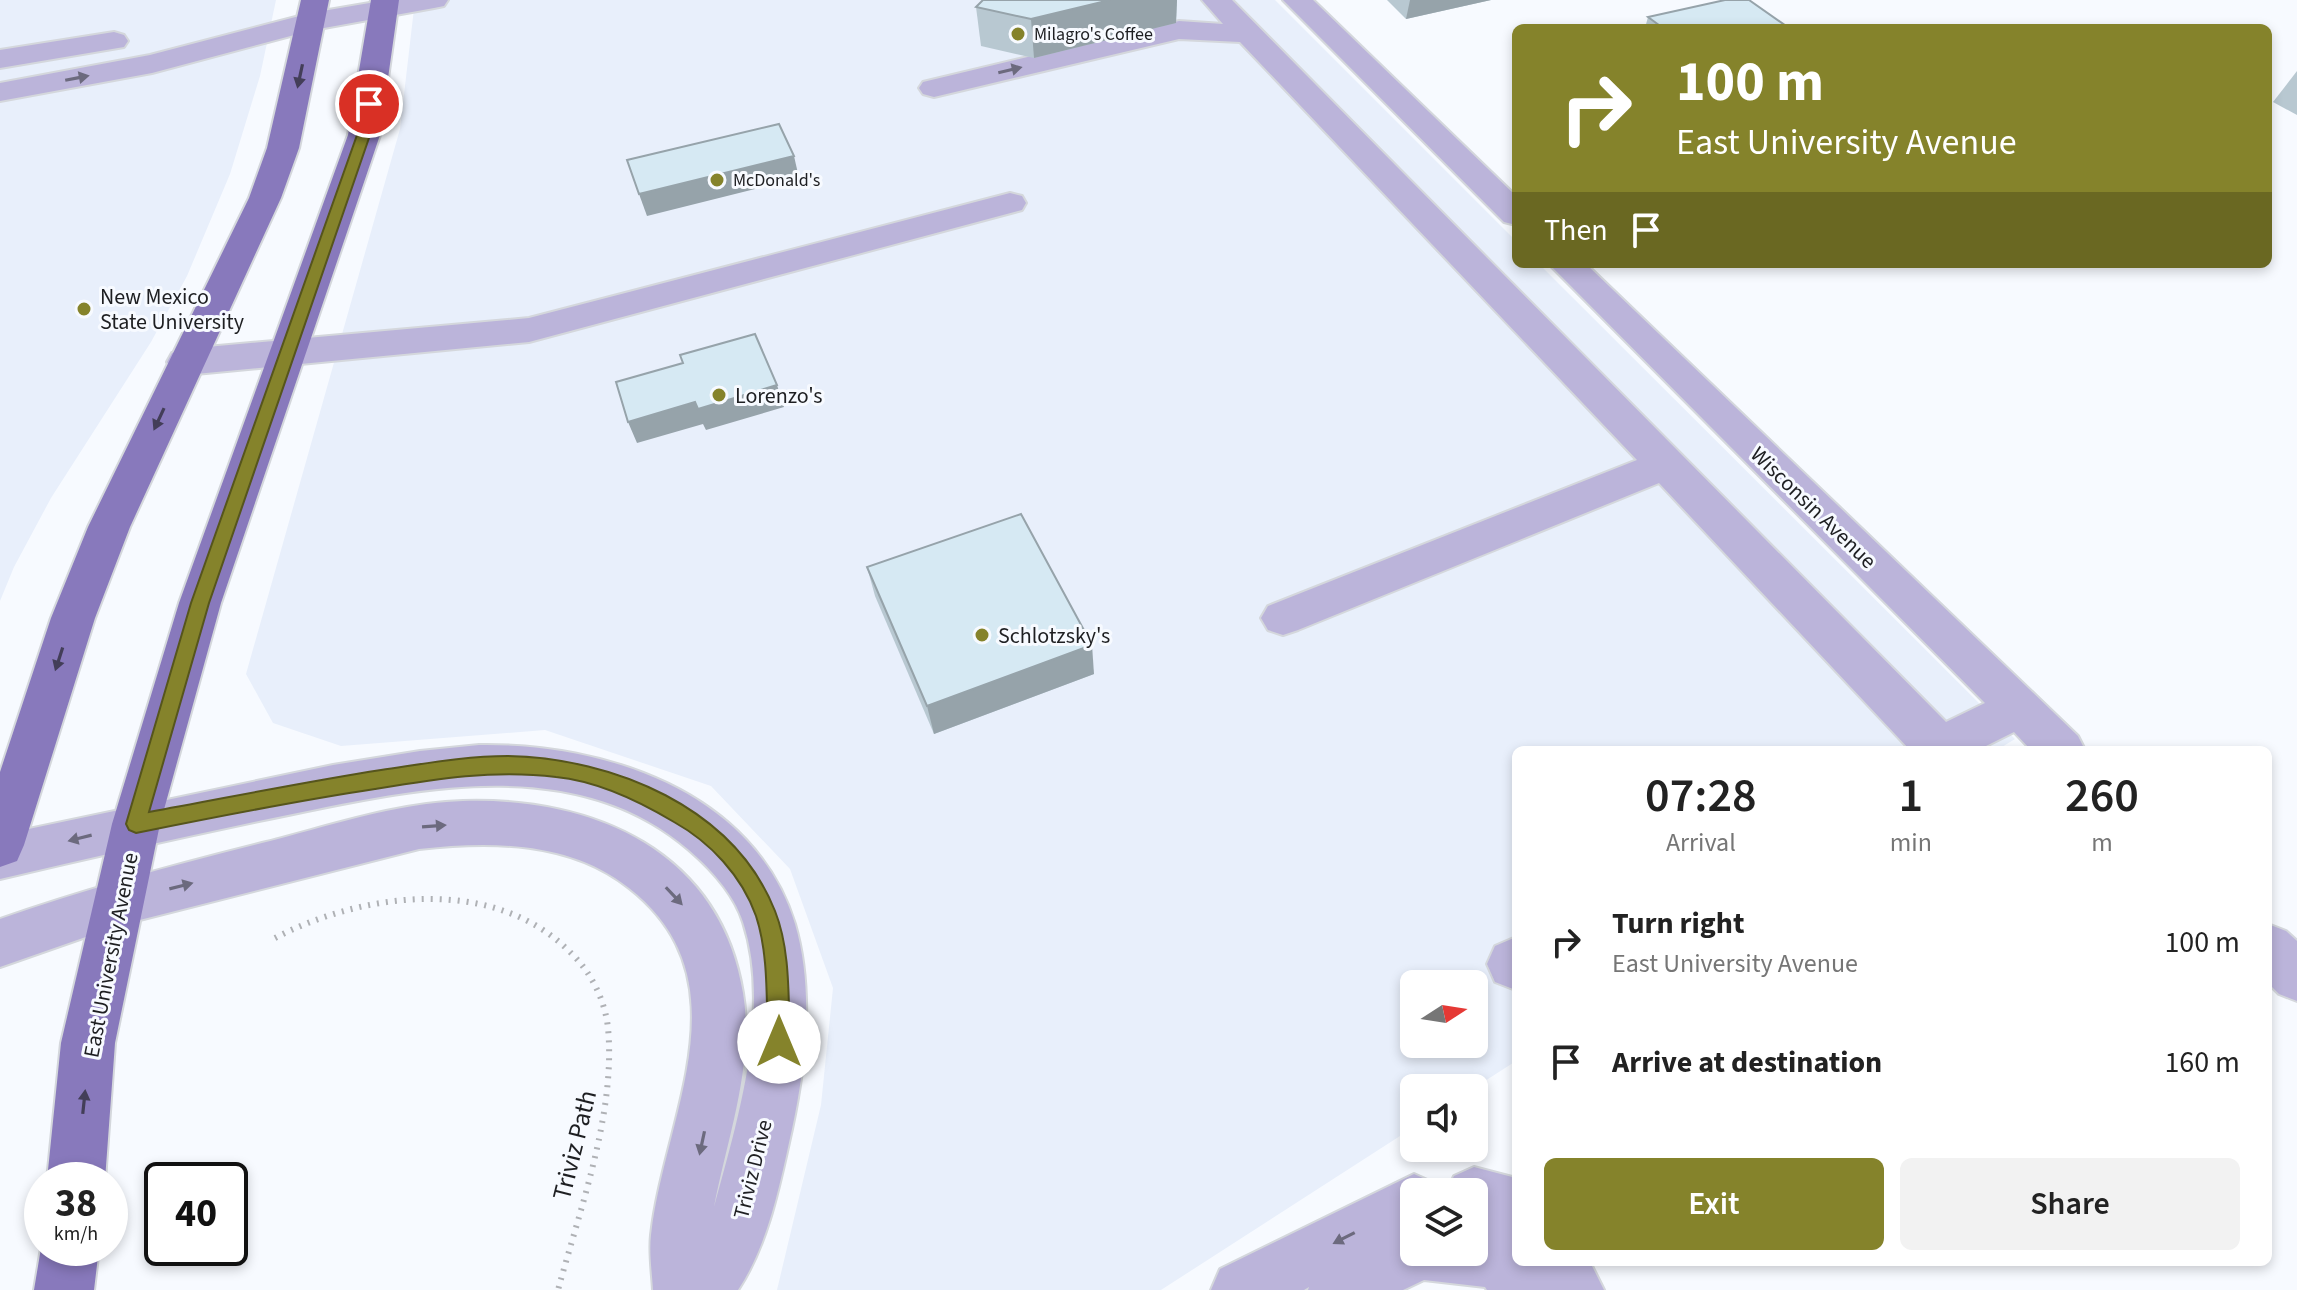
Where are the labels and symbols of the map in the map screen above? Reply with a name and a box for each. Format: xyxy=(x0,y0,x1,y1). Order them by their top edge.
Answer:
place label: Milagro's Coffee xyxy=(1034,22,1153,47)
marker: Milagro's Coffee xyxy=(1009,25,1027,43)
one-way arrow xyxy=(293,64,306,89)
one-way arrow xyxy=(998,64,1023,76)
pin xyxy=(335,70,403,138)
one-way arrow xyxy=(64,71,89,83)
place label: McDonald's xyxy=(733,168,820,193)
marker: McDonald's xyxy=(708,171,726,189)
place label: New Mexico State University xyxy=(100,281,245,338)
marker: New Mexico State University xyxy=(75,300,93,318)
place label: Lorenzo's xyxy=(735,380,822,412)
marker: Lorenzo's xyxy=(710,386,728,404)
one-way arrow xyxy=(152,407,166,431)
street label: Wisconsin Avenue xyxy=(1743,439,1884,576)
place label: Schlotzsky's xyxy=(998,620,1110,652)
marker: Schlotzsky's xyxy=(973,626,991,644)
one-way arrow xyxy=(53,647,65,671)
one-way arrow xyxy=(422,819,447,832)
one-way arrow xyxy=(67,832,92,844)
street label: East University Avenue xyxy=(75,850,147,1060)
one-way arrow xyxy=(169,880,194,892)
one-way arrow xyxy=(665,885,682,905)
north arrow xyxy=(1400,970,1488,1058)
position arrow xyxy=(737,1000,821,1084)
street label: Triviz Path xyxy=(543,1086,606,1204)
one-way arrow xyxy=(78,1090,91,1115)
street label: Triviz Drive xyxy=(725,1116,781,1222)
one-way arrow xyxy=(695,1131,707,1156)
speed limit sign: 40 xyxy=(144,1162,248,1266)
one-way arrow xyxy=(1333,1231,1356,1244)

